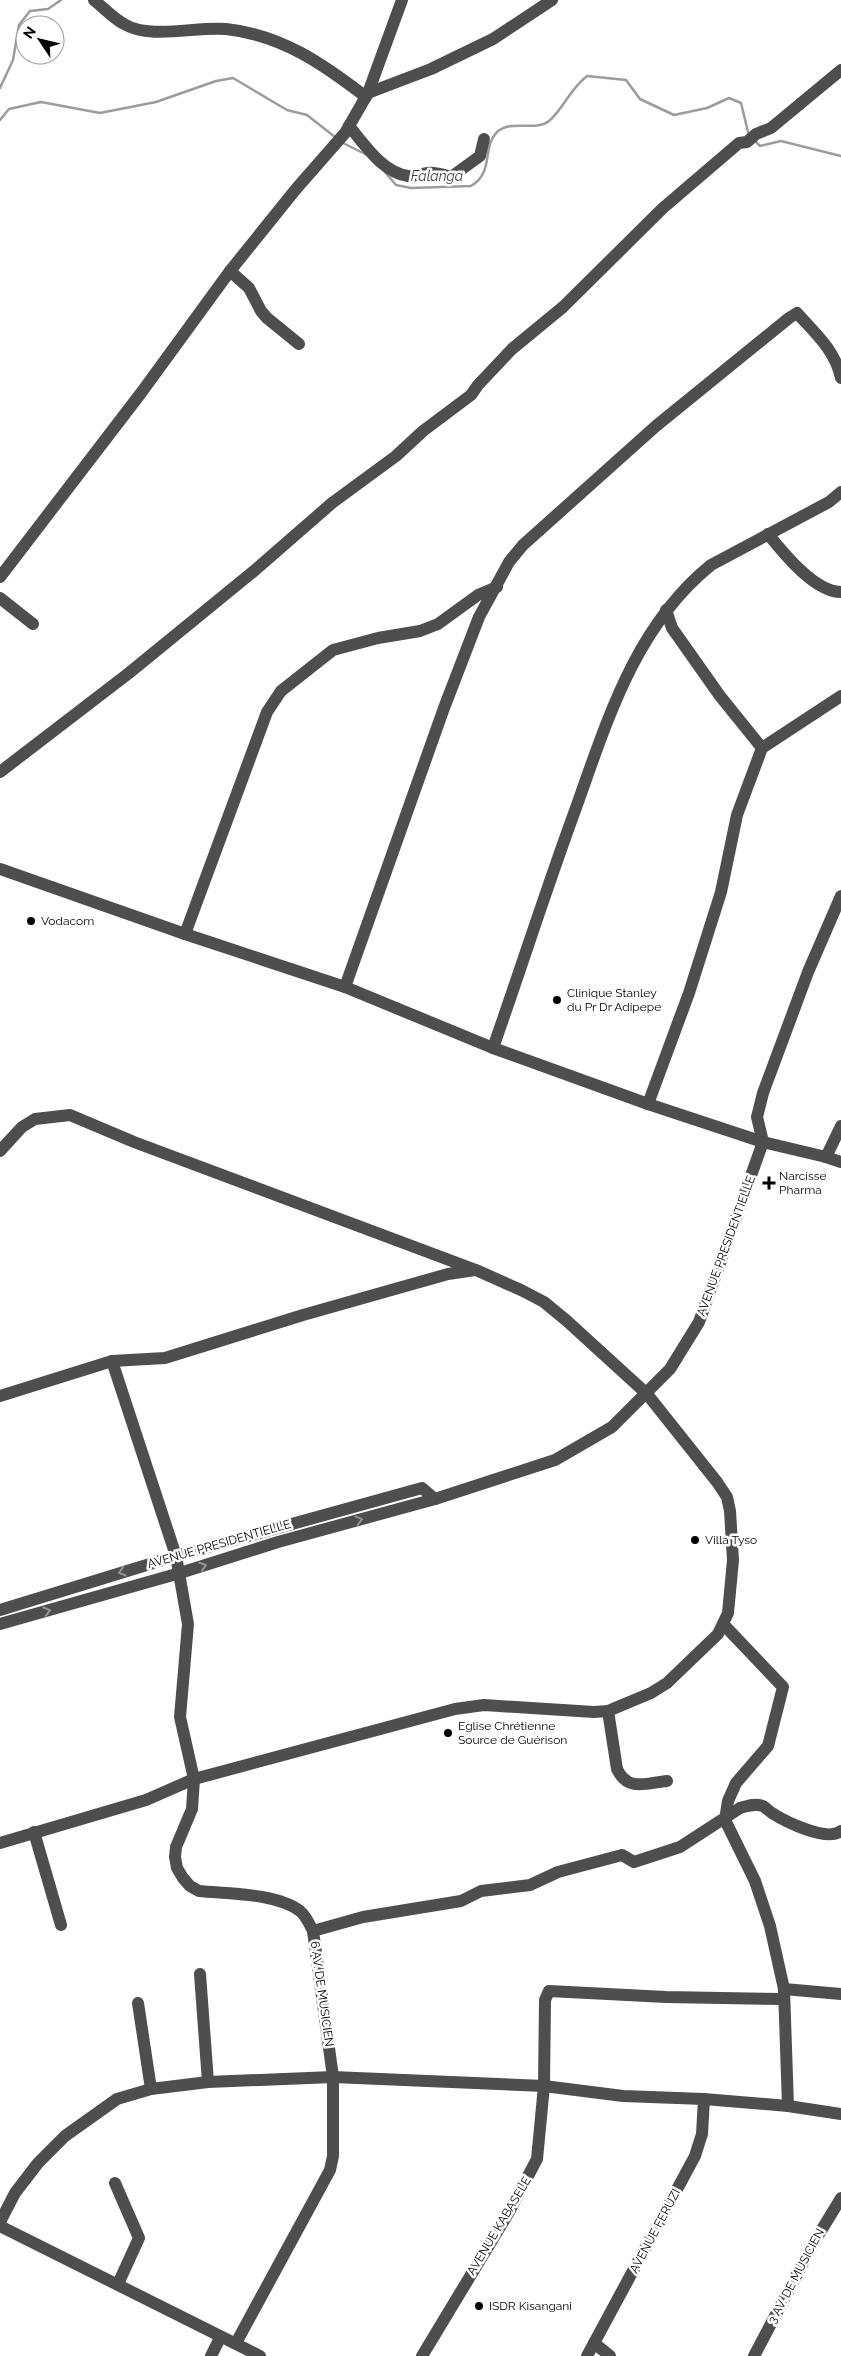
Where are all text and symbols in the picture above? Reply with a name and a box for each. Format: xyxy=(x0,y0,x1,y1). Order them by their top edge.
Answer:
north arrow xyxy=(15,15,65,65)
text: N xyxy=(20,24,39,42)
water label: Falanga xyxy=(411,168,463,184)
place label: Vodacom xyxy=(41,914,94,928)
marker: Vodacom xyxy=(25,915,37,927)
place label: Clinique Stanley du Pr Dr Adipepe xyxy=(567,986,661,1014)
marker: Clinique Stanley du Pr Dr Adipepe xyxy=(551,994,563,1006)
place label: Narcisse Pharma xyxy=(779,1169,827,1197)
street label: AVENUE PRESIDENTIELLE xyxy=(694,1174,758,1318)
marker: Narcisse Pharma xyxy=(763,1177,775,1189)
one-way arrow xyxy=(354,1515,362,1525)
street label: AVENUE PRESIDENTIELLE xyxy=(146,1517,292,1571)
place label: Villa Tyso xyxy=(705,1533,757,1547)
marker: Villa Tyso xyxy=(689,1534,701,1546)
one-way arrow xyxy=(198,1562,207,1572)
one-way arrow xyxy=(119,1567,127,1577)
one-way arrow xyxy=(42,1606,50,1616)
place label: Eglise Chrétienne Source de Guérison xyxy=(458,1719,567,1747)
marker: Eglise Chrétienne Source de Guérison xyxy=(442,1727,454,1739)
street label: 6 AV. DE MUSICIEN xyxy=(308,1940,336,2048)
street label: AVENUE KABASELE xyxy=(464,2174,534,2278)
street label: AVENUE FERUZI xyxy=(627,2186,683,2276)
street label: 3 AV. DE MUSICIEN xyxy=(765,2226,827,2326)
place label: ISDR Kisangani xyxy=(489,2299,572,2313)
marker: ISDR Kisangani xyxy=(473,2300,485,2312)

